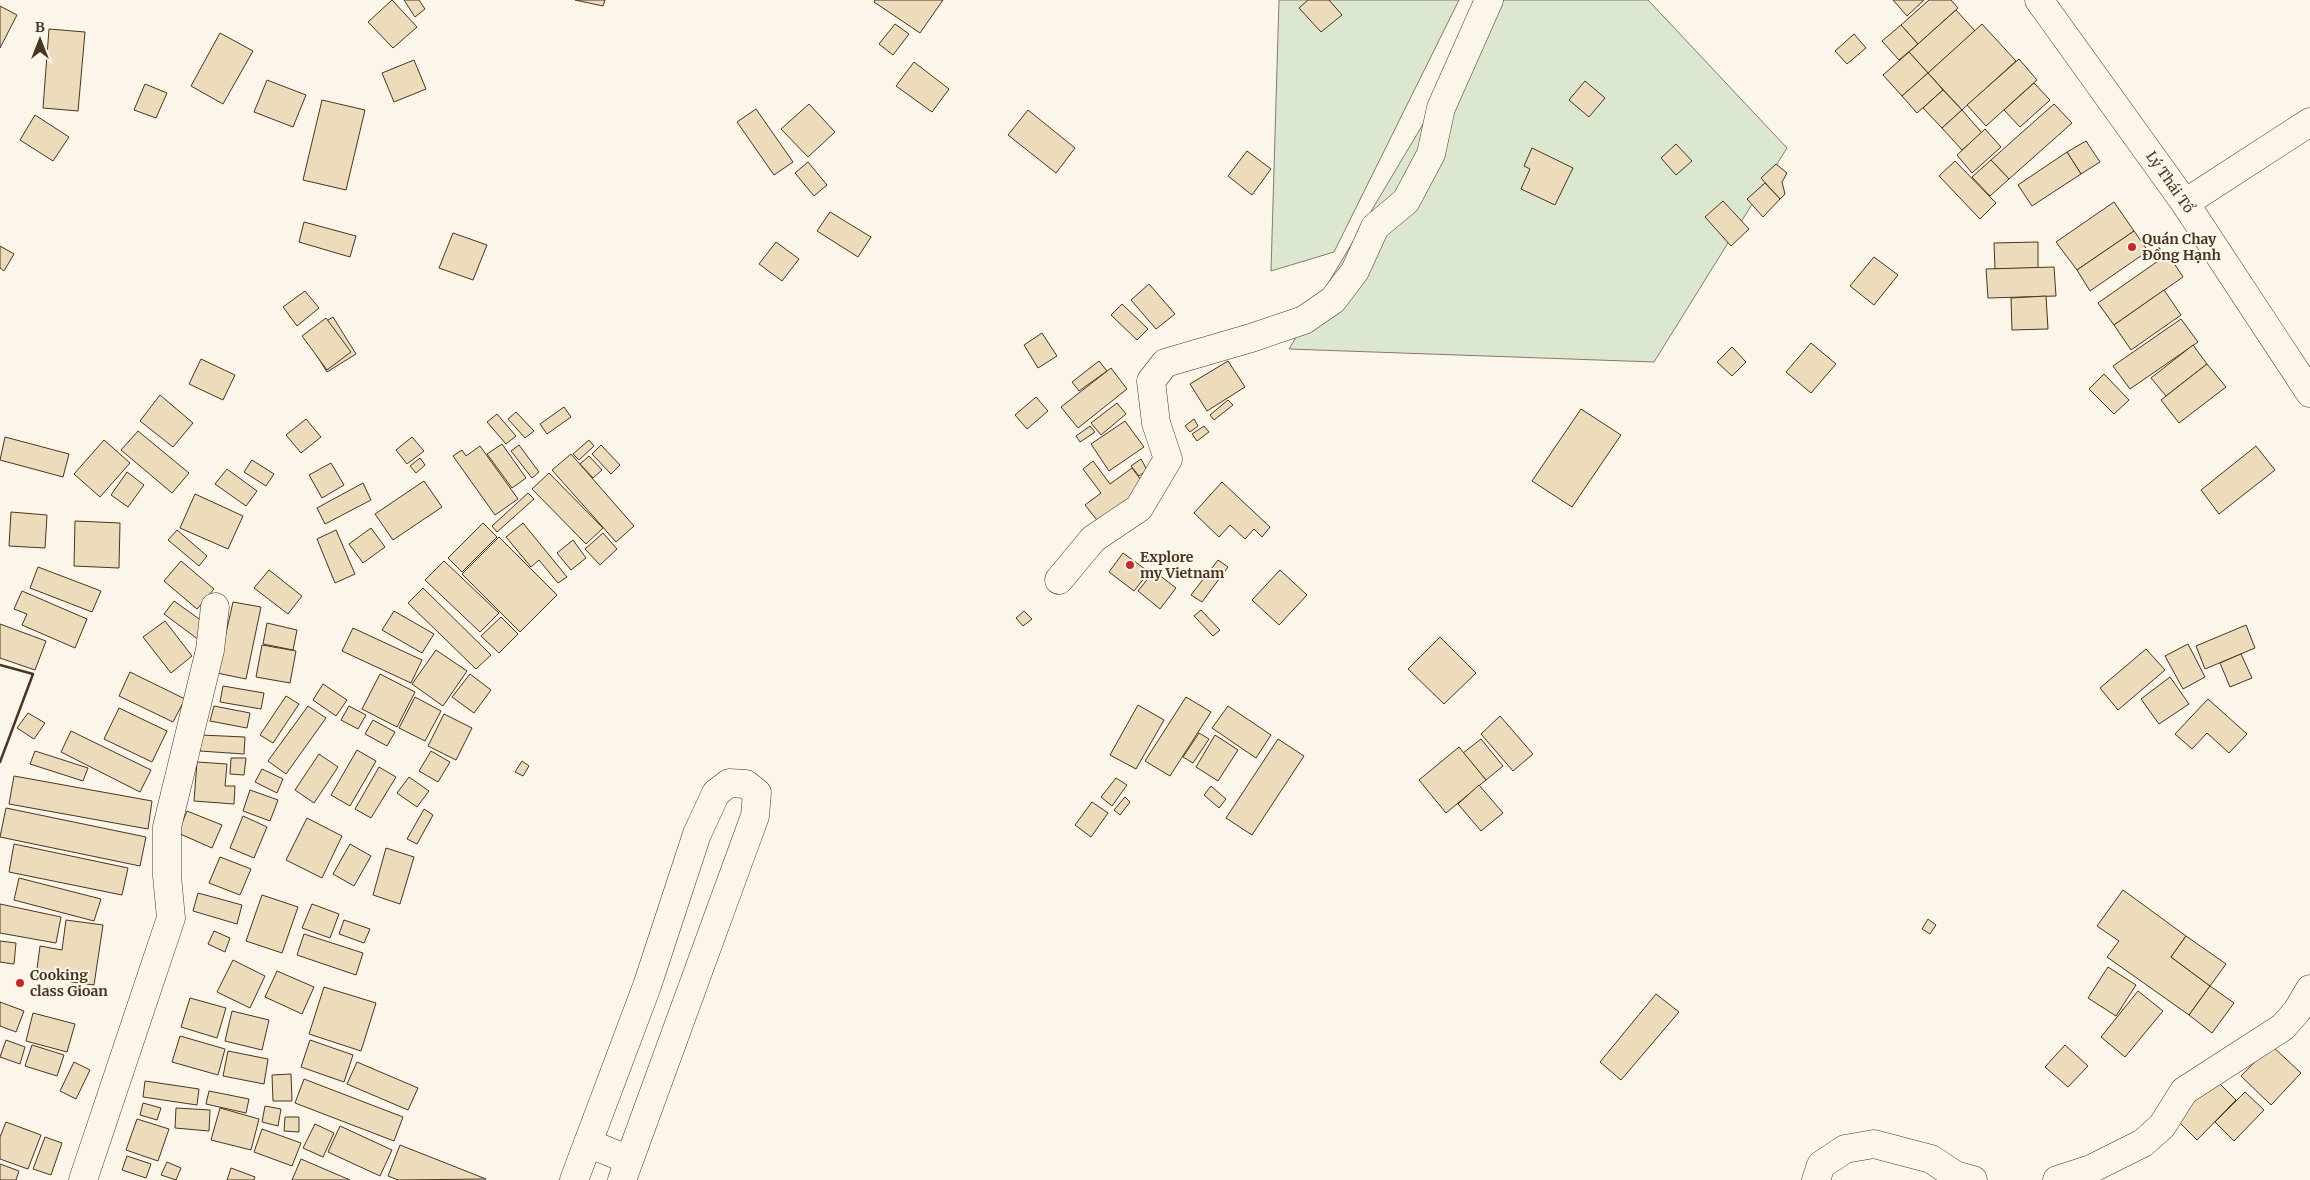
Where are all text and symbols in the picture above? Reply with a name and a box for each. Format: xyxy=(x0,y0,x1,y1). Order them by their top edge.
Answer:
north arrow xyxy=(15,15,65,65)
text: B xyxy=(35,18,45,36)
street label: Lý Thái Tổ xyxy=(2142,148,2198,216)
place label: Quán Chay Đồng Hạnh xyxy=(2142,230,2221,264)
marker: Quán Chay Đồng Hạnh xyxy=(2126,241,2138,253)
place label: Explore my Vietnam xyxy=(1140,548,1224,582)
marker: Explore my Vietnam xyxy=(1124,559,1136,571)
place label: Cooking class Gioan xyxy=(30,966,108,1000)
marker: Cooking class Gioan xyxy=(14,977,26,989)

